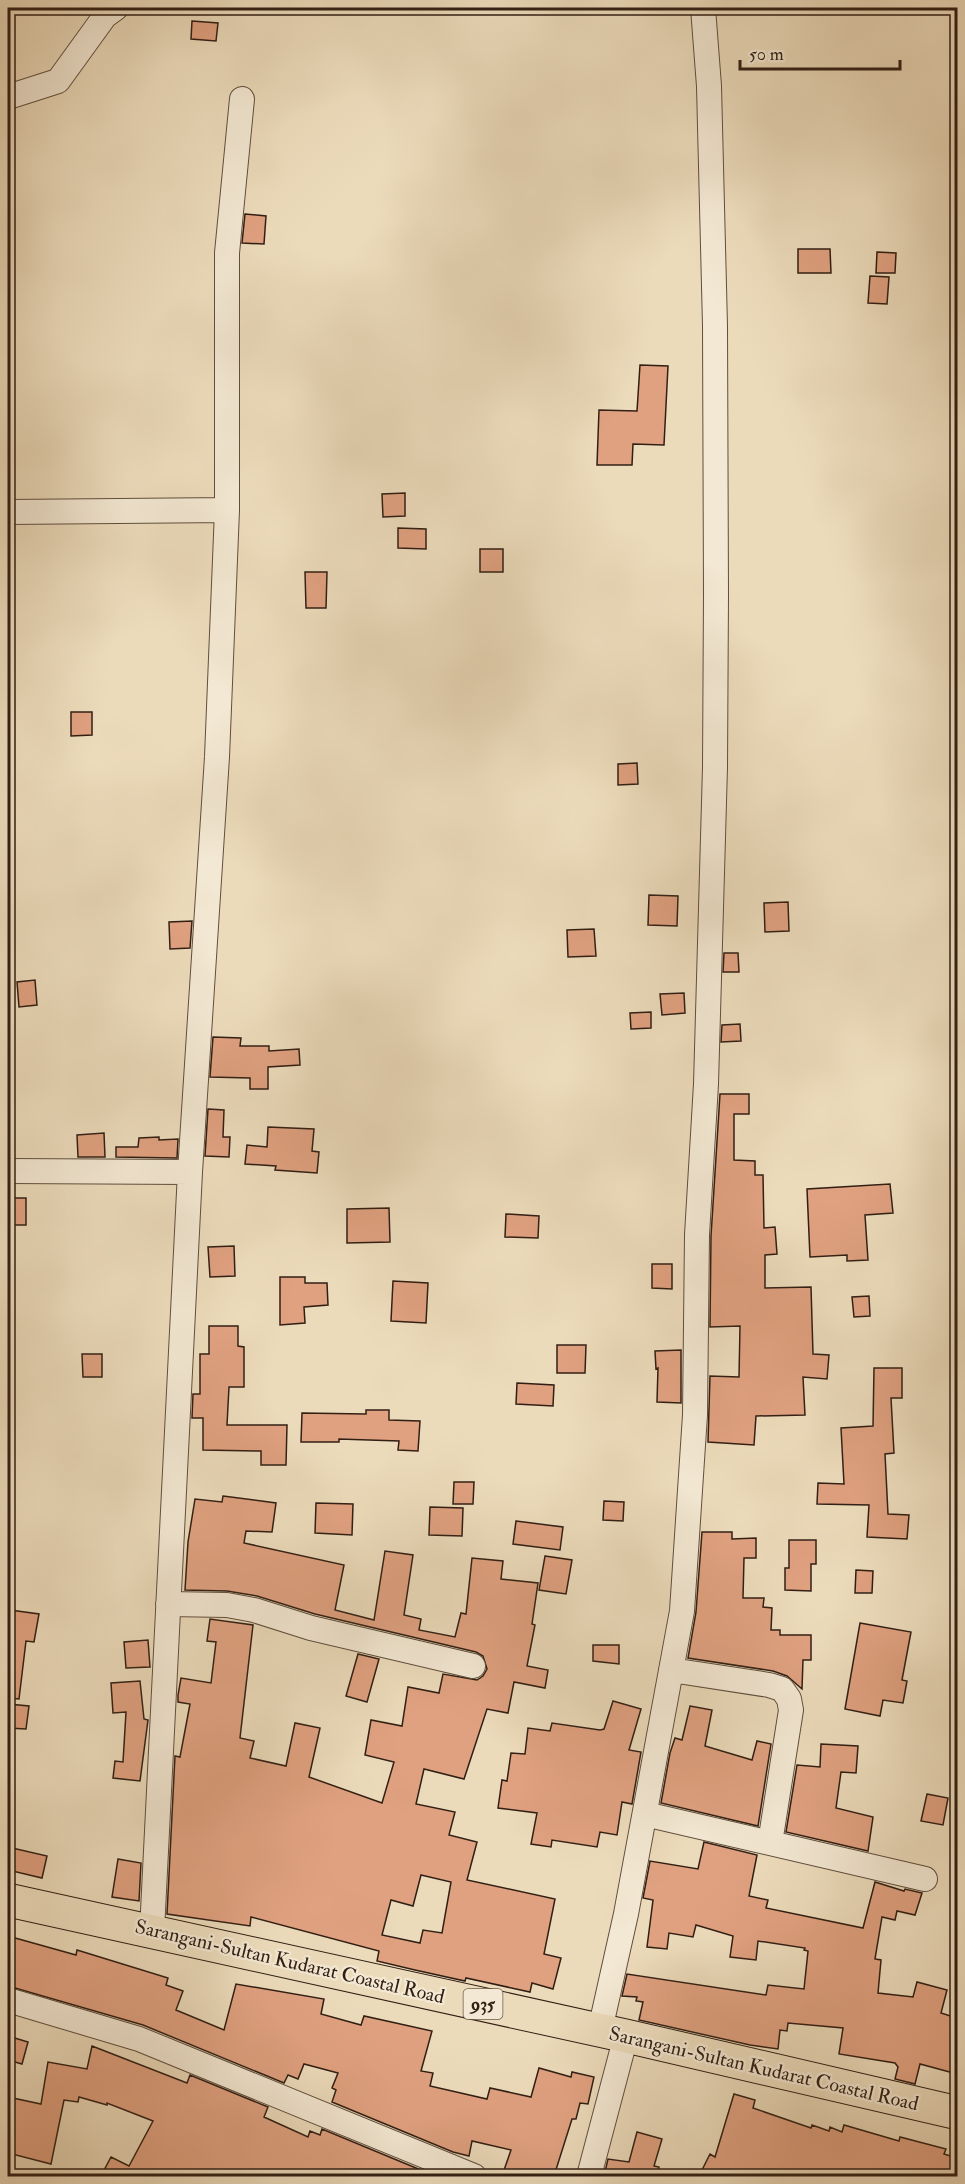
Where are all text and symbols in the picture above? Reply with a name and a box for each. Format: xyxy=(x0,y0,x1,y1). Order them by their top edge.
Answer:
scale bar xyxy=(740,33,900,71)
text: 50 m xyxy=(749,43,784,66)
street label: Sarangani-Sultan Kudarat Coastal Road xyxy=(133,1914,447,2009)
road number: 935 xyxy=(464,1989,502,2019)
street label: Sarangani-Sultan Kudarat Coastal Road xyxy=(607,2021,921,2116)

